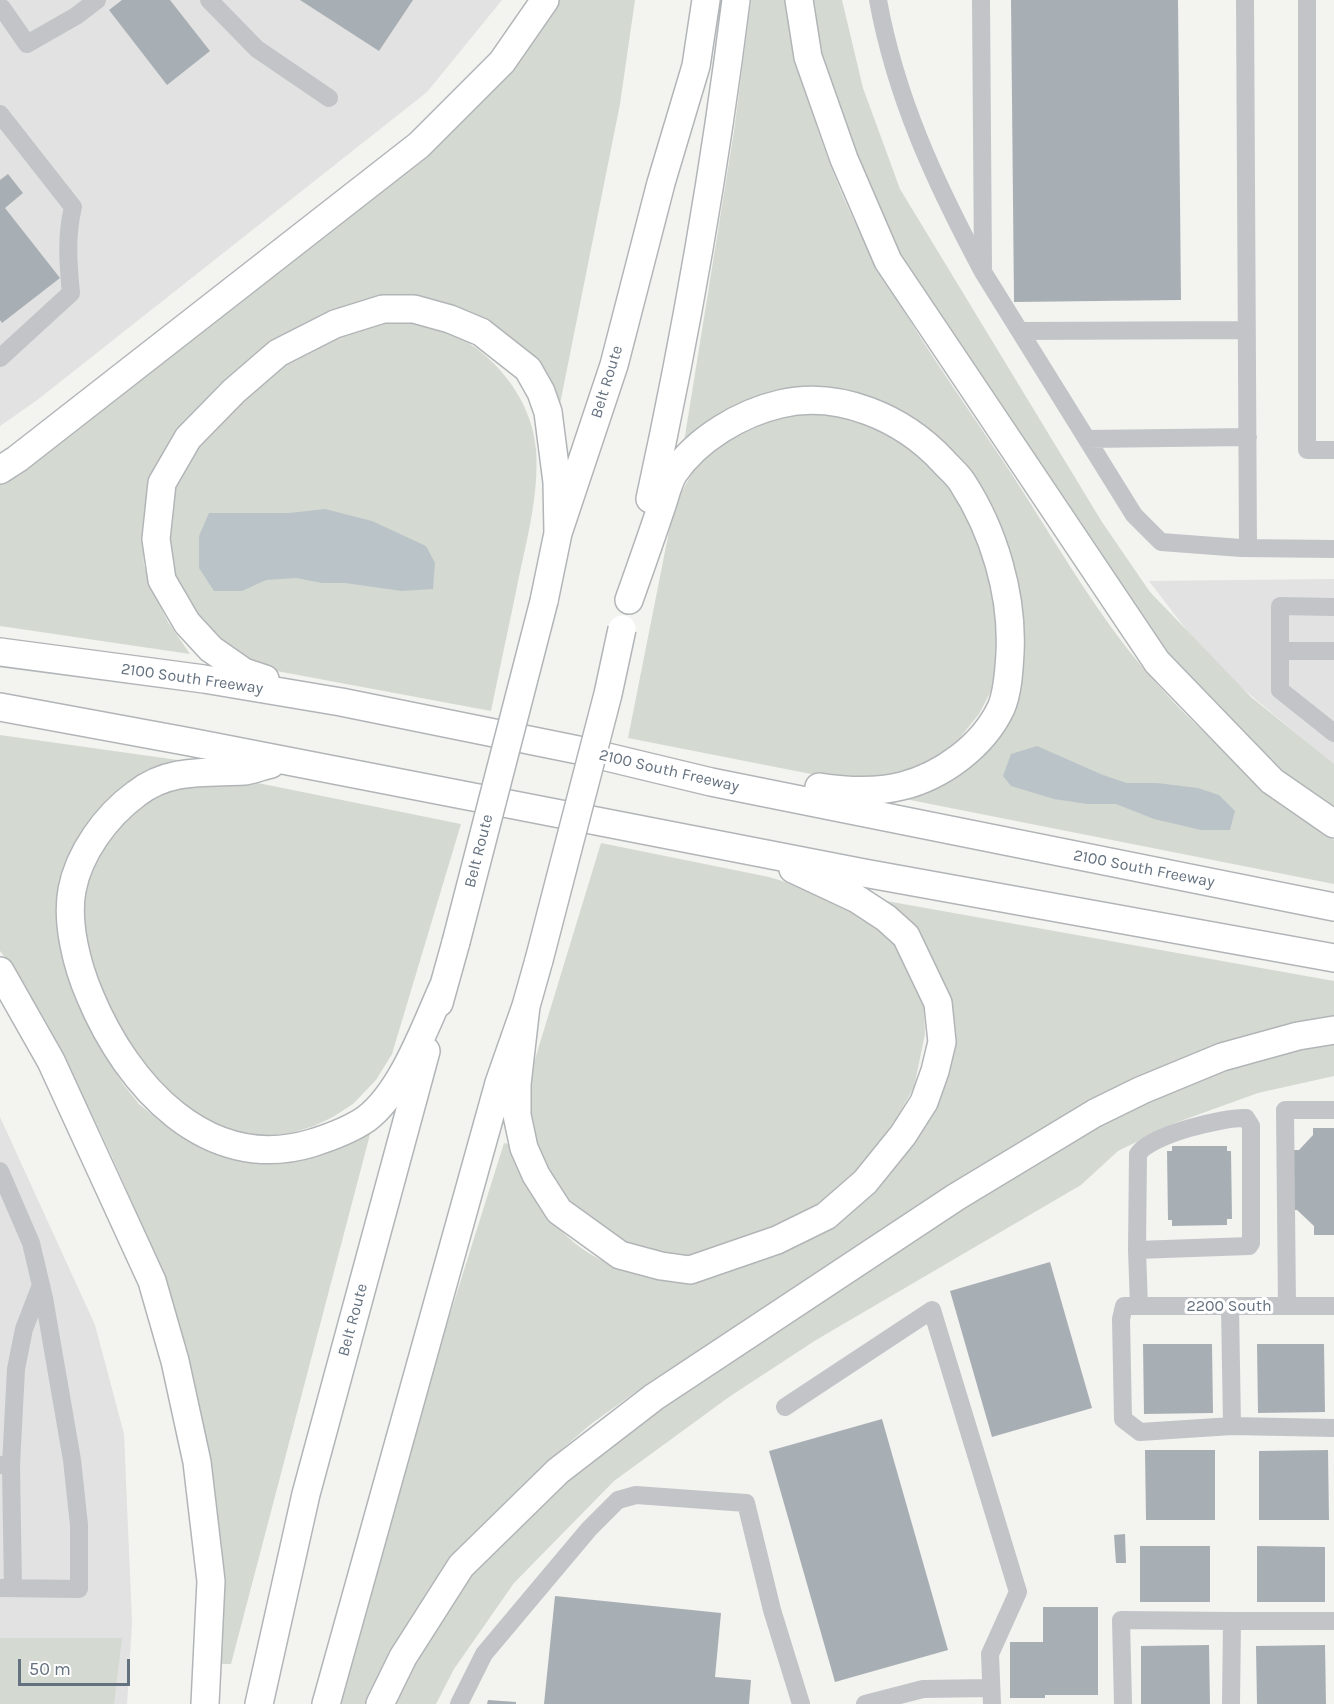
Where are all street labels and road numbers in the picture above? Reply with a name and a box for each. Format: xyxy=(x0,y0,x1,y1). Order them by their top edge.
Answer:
street label: Belt Route xyxy=(587,343,627,421)
street label: 2100 South Freeway xyxy=(120,660,264,698)
street label: 2100 South Freeway xyxy=(597,746,741,796)
street label: Belt Route xyxy=(461,812,497,890)
street label: 2100 South Freeway xyxy=(1072,846,1216,892)
street label: Belt Route xyxy=(334,1281,372,1359)
street label: 2200 South xyxy=(1186,1296,1272,1316)

